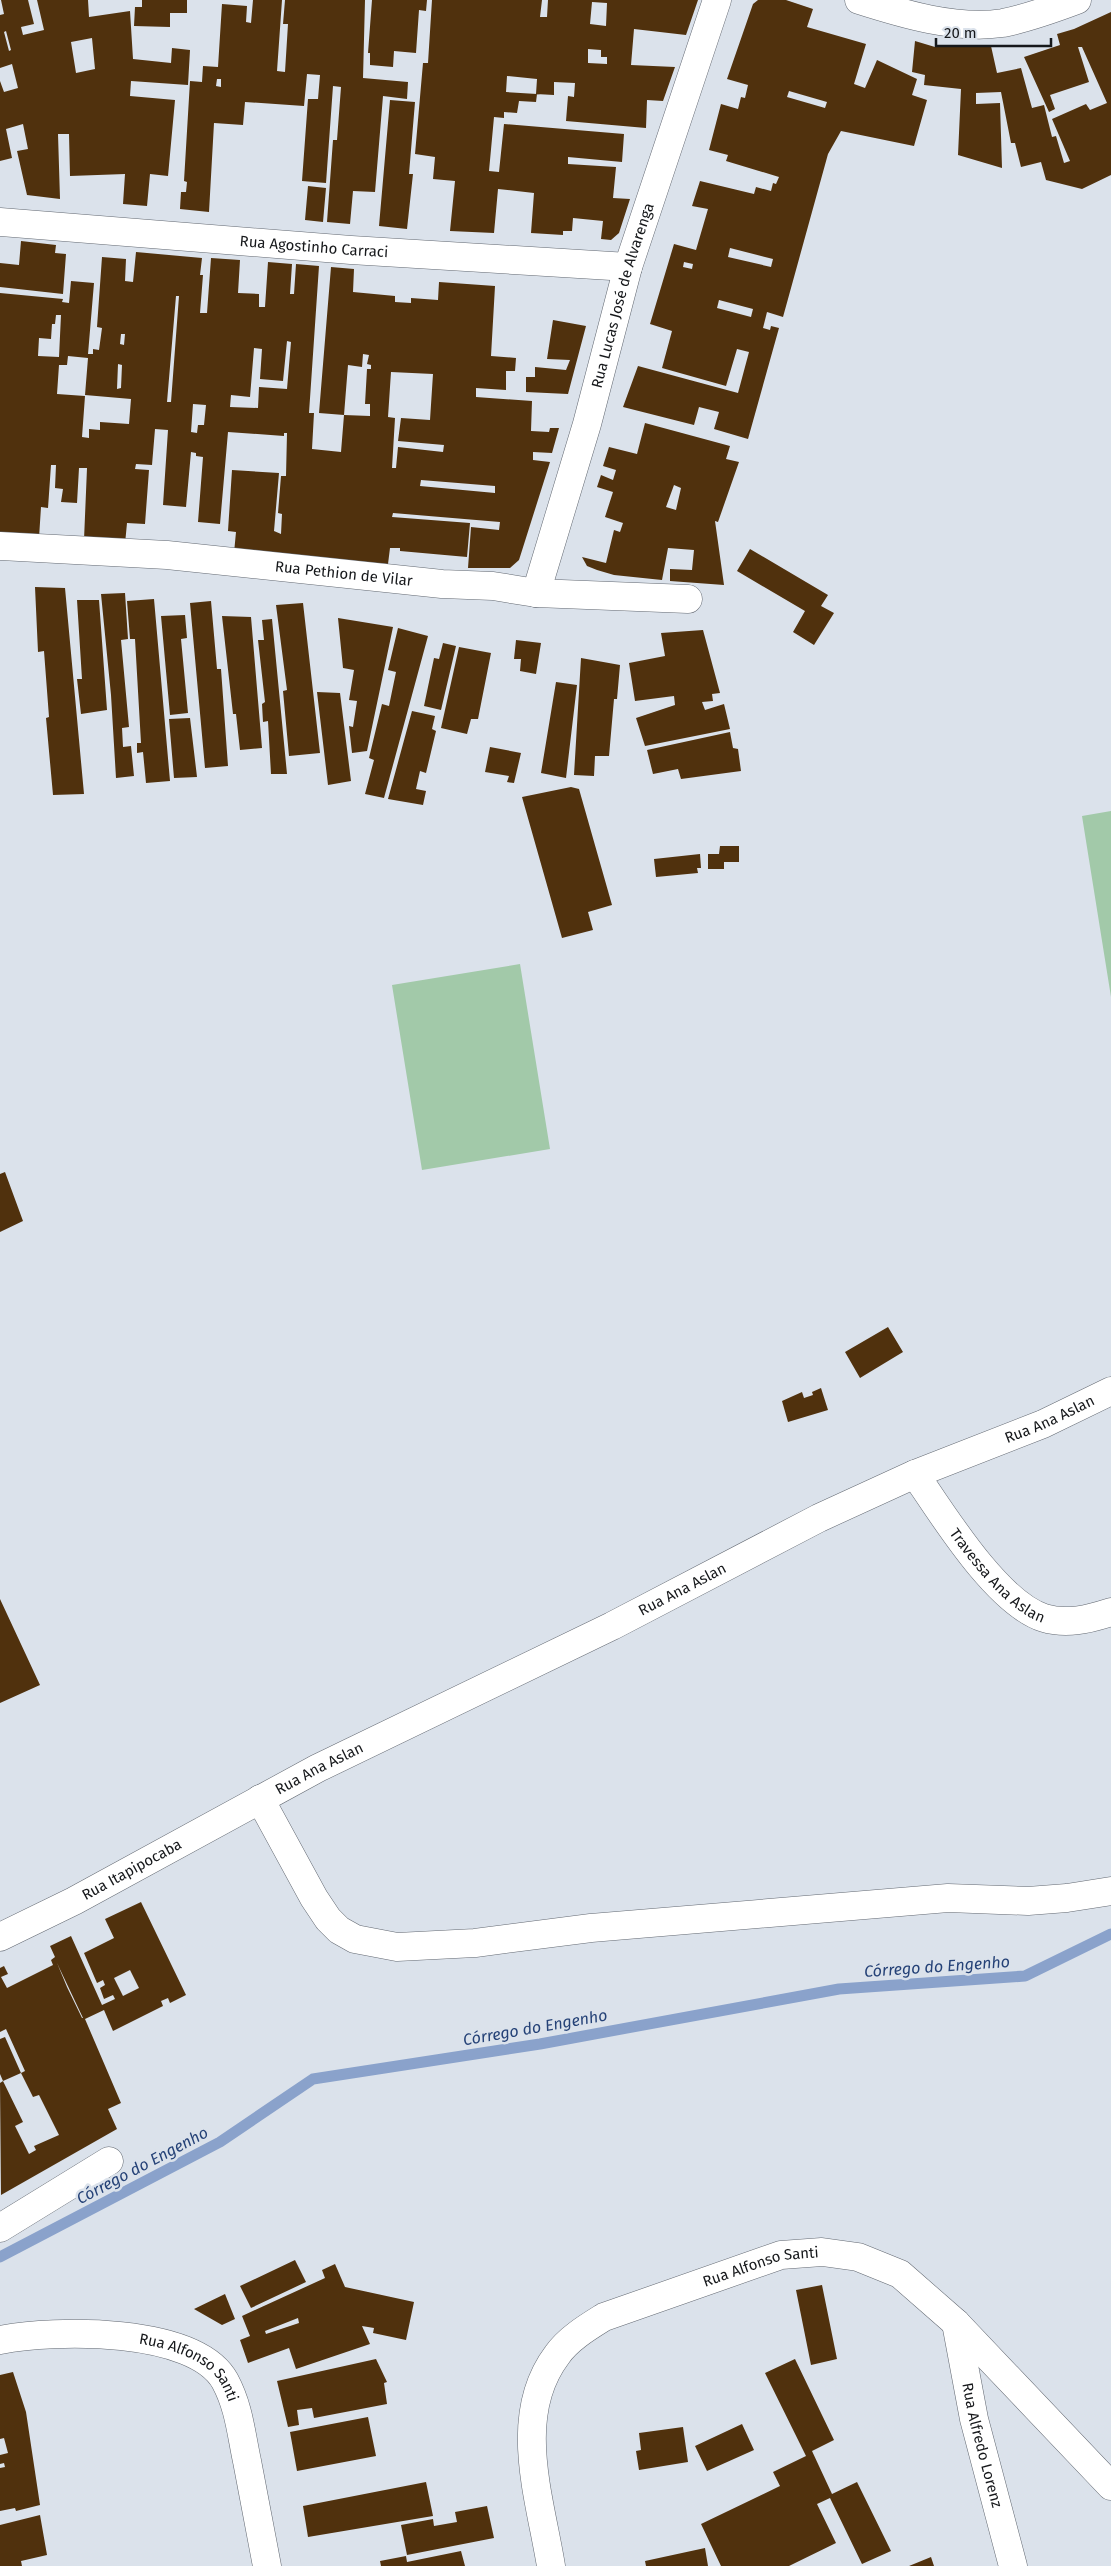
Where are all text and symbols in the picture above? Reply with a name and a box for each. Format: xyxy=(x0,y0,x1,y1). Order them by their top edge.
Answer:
scale bar xyxy=(936,15,1051,47)
text: 20 m xyxy=(944,24,977,42)
street label: Rua Lucas José de Alvarenga xyxy=(588,200,658,390)
street label: Rua Agostinho Carraci xyxy=(239,232,389,261)
street label: Rua Pethion de Vilar xyxy=(274,557,414,590)
street label: Rua Ana Aslan xyxy=(1002,1391,1097,1447)
street label: Travessa Ana Aslan xyxy=(946,1525,1048,1627)
street label: Rua Ana Aslan xyxy=(635,1559,729,1620)
street label: Rua Ana Aslan xyxy=(272,1739,366,1799)
street label: Rua Itapipocaba xyxy=(79,1835,185,1904)
water label: Córrego do Engenho xyxy=(863,1952,1011,1981)
water label: Córrego do Engenho xyxy=(461,2005,609,2050)
water label: Córrego do Engenho xyxy=(73,2123,211,2208)
street label: Rua Alfonso Santi xyxy=(700,2243,819,2291)
street label: Rua Alfonso Santi xyxy=(138,2330,242,2404)
street label: Rua Alfredo Lorenz xyxy=(958,2381,1006,2510)

